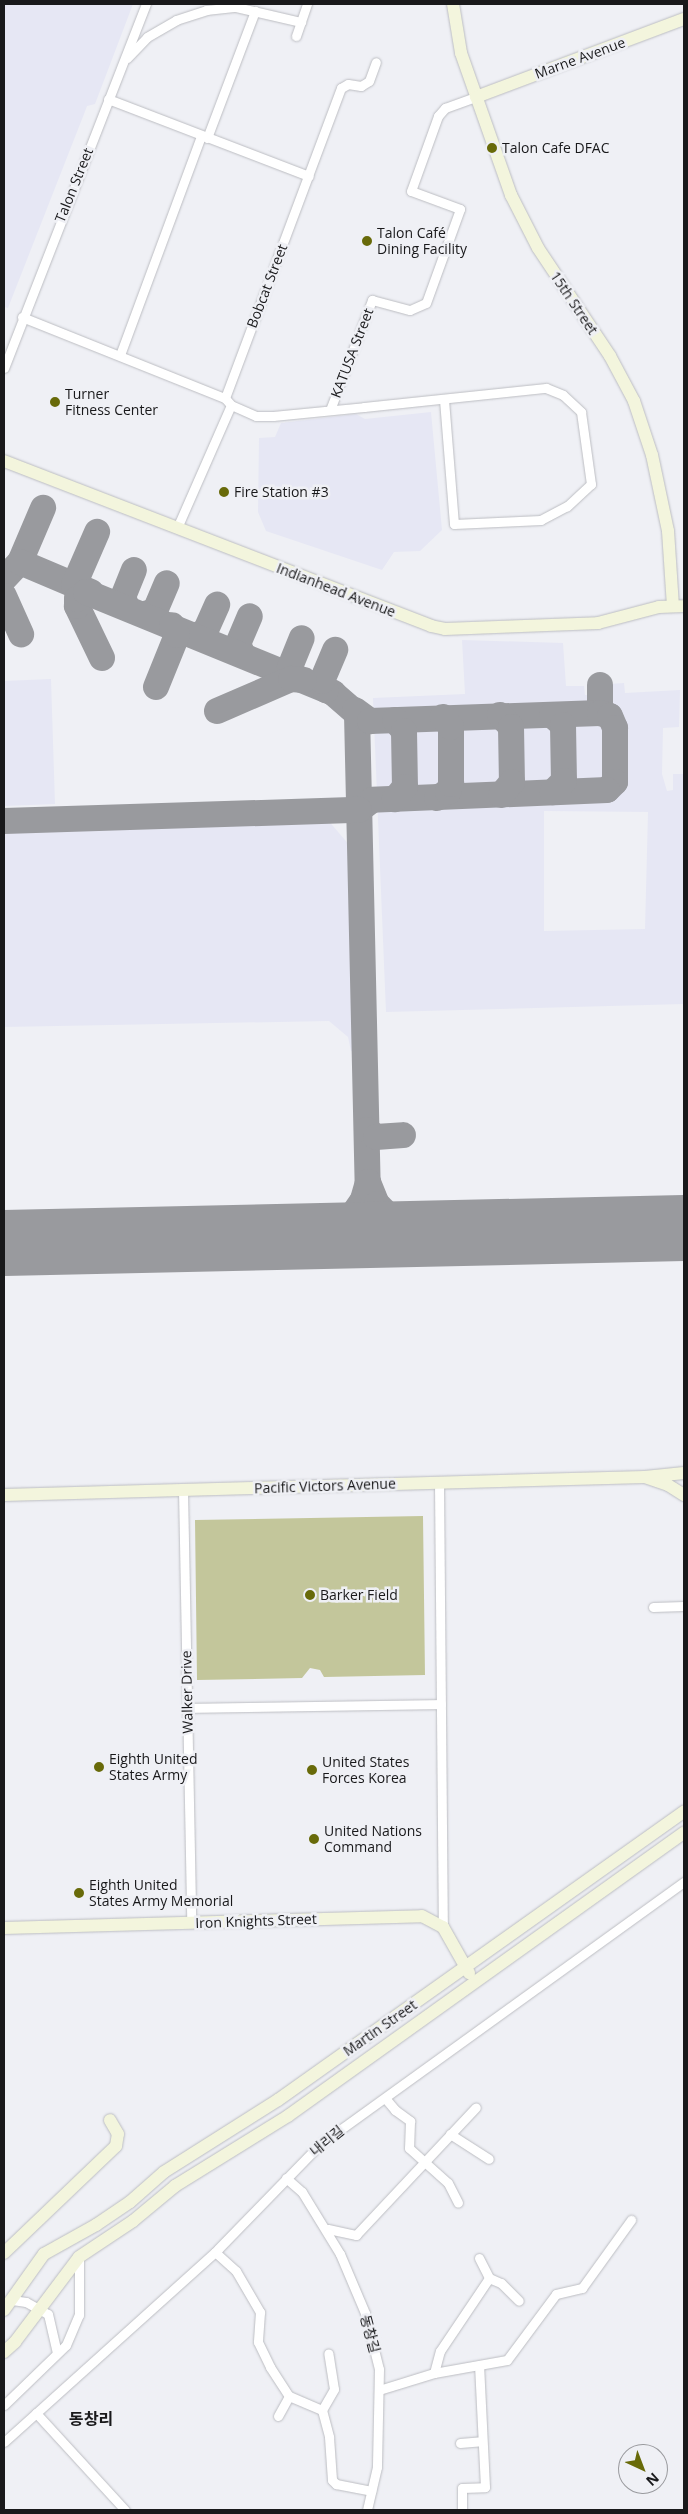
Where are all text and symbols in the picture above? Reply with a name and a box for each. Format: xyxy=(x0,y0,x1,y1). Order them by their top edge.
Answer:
street label: Marne Avenue xyxy=(533,34,627,82)
place label: Talon Cafe DFAC xyxy=(502,140,610,156)
marker: Talon Cafe DFAC xyxy=(486,142,498,154)
street label: Talon Street xyxy=(51,145,97,225)
place label: Talon Café Dining Facility xyxy=(377,225,467,258)
marker: Talon Café Dining Facility xyxy=(361,235,373,247)
street label: Bobcat Street xyxy=(243,242,291,330)
street label: 15th Street xyxy=(547,268,601,338)
street label: KATUSA Street xyxy=(327,306,377,400)
place label: Turner Fitness Center xyxy=(65,386,158,418)
marker: Turner Fitness Center xyxy=(49,396,61,408)
place label: Fire Station #3 xyxy=(234,484,329,500)
marker: Fire Station #3 xyxy=(218,486,230,498)
street label: Indianhead Avenue xyxy=(274,560,398,620)
street label: Pacific Victors Avenue xyxy=(254,1475,396,1497)
place label: Barker Field xyxy=(320,1587,398,1603)
marker: Barker Field xyxy=(304,1589,316,1601)
street label: Walker Drive xyxy=(178,1650,196,1734)
place label: Eighth United States Army xyxy=(109,1751,197,1784)
place label: United States Forces Korea xyxy=(322,1754,409,1786)
marker: Eighth United States Army xyxy=(93,1761,105,1773)
marker: United States Forces Korea xyxy=(306,1764,318,1776)
place label: United Nations Command xyxy=(324,1823,422,1855)
marker: United Nations Command xyxy=(308,1833,320,1845)
place label: Eighth United States Army Memorial xyxy=(89,1877,233,1910)
marker: Eighth United States Army Memorial xyxy=(73,1887,85,1899)
street label: Iron Knights Street xyxy=(195,1910,317,1932)
street label: Martin Street xyxy=(340,1996,420,2060)
street label: 내리길 xyxy=(307,2122,347,2160)
street label: 동창길 xyxy=(357,2313,383,2355)
district label: 동창리 xyxy=(69,2409,113,2429)
north arrow xyxy=(618,2444,668,2494)
text: N xyxy=(642,2469,664,2490)

